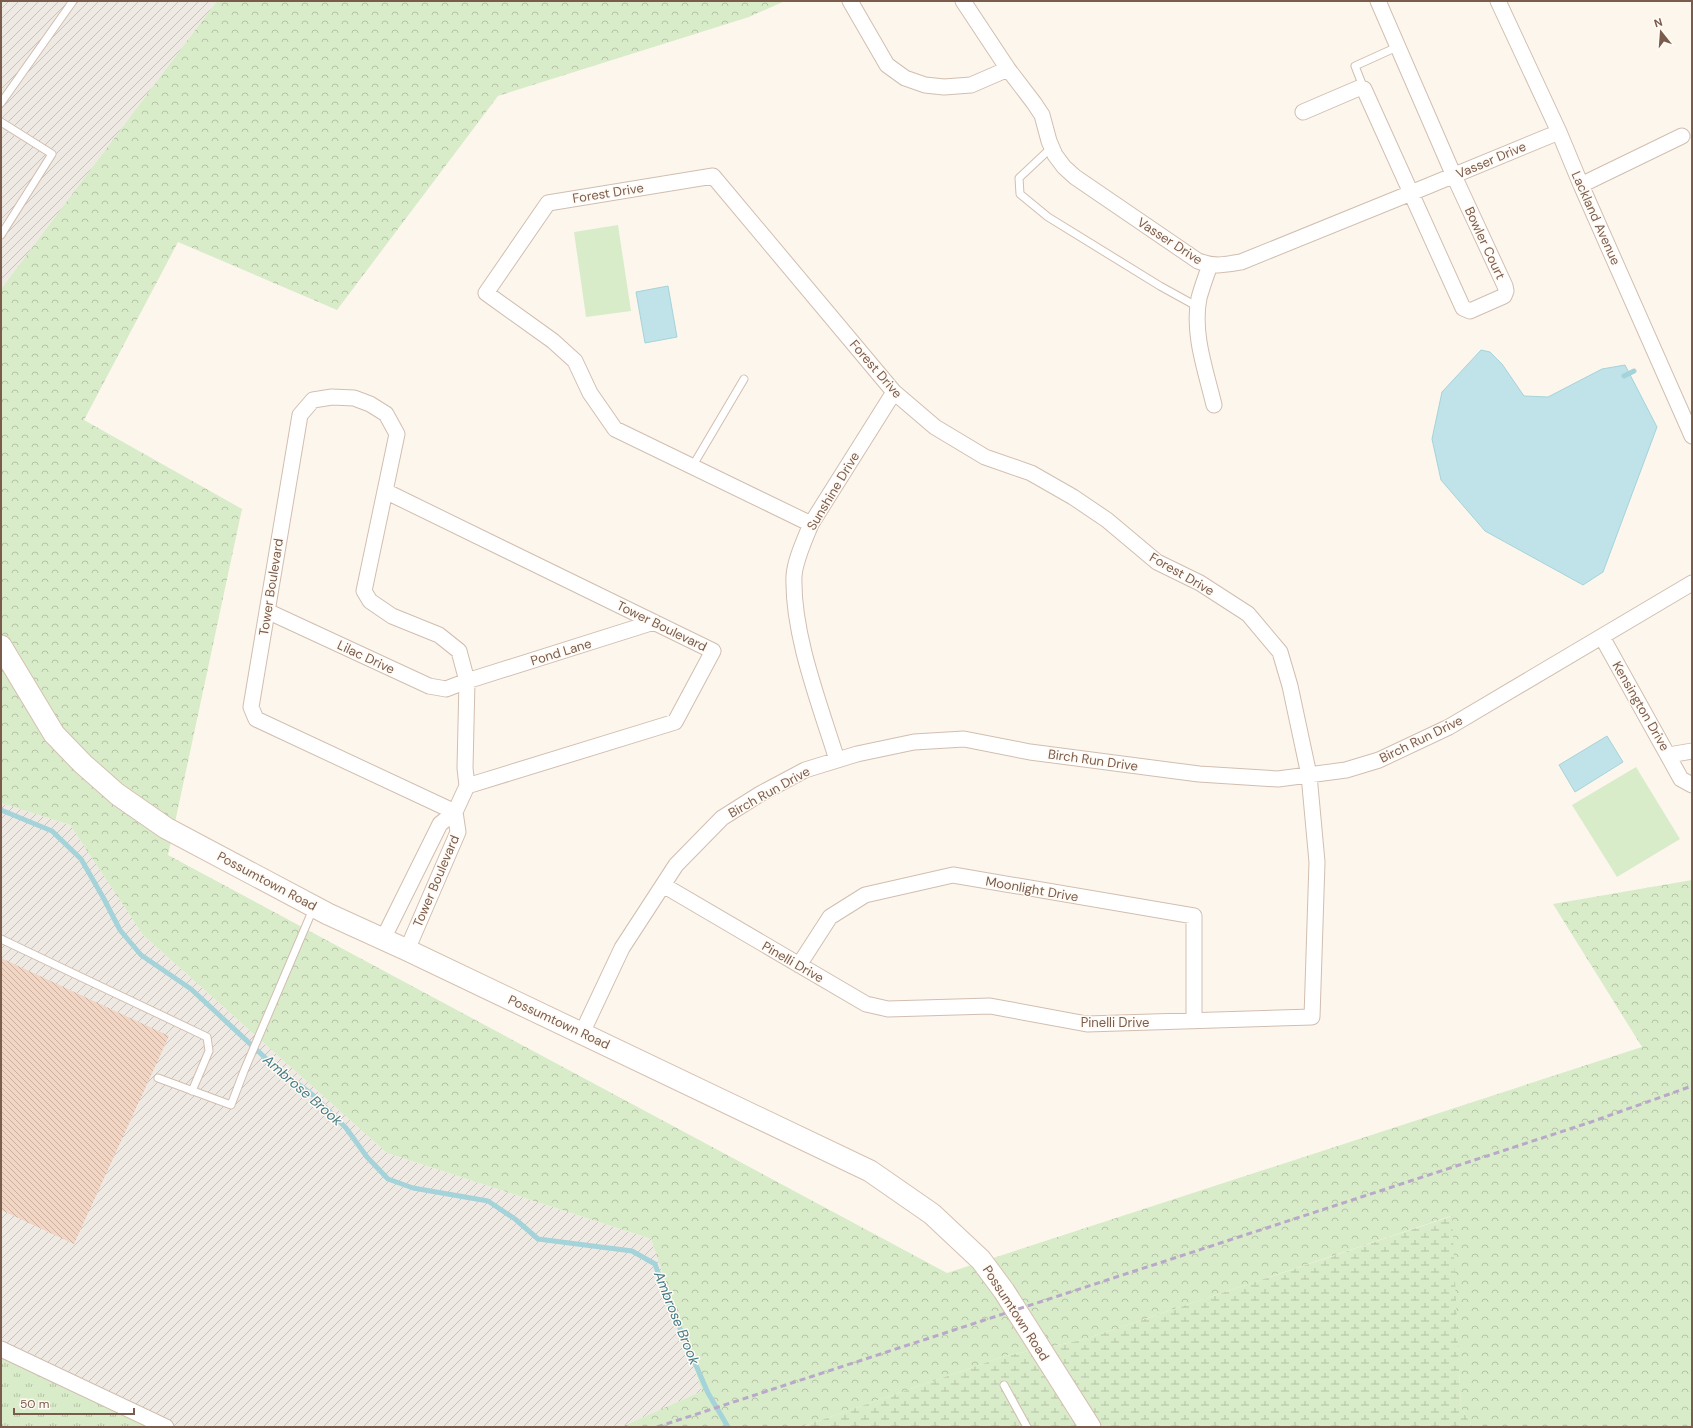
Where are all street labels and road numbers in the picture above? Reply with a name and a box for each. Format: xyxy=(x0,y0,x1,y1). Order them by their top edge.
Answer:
street label: Vasser Drive xyxy=(1453,138,1529,182)
street label: Lackland Avenue xyxy=(1568,168,1624,268)
street label: Forest Drive xyxy=(571,179,645,207)
street label: Bowler Court xyxy=(1461,204,1509,282)
street label: Vasser Drive xyxy=(1134,214,1206,268)
street label: Forest Drive xyxy=(846,336,906,402)
street label: Sunshine Drive xyxy=(803,449,863,533)
street label: Tower Boulevard xyxy=(255,537,287,637)
street label: Forest Drive xyxy=(1147,549,1217,599)
street label: Tower Boulevard xyxy=(614,597,710,655)
street label: Pond Lane xyxy=(529,635,593,669)
street label: Lilac Drive xyxy=(334,636,398,678)
street label: Kensington Drive xyxy=(1608,658,1674,754)
street label: Birch Run Drive xyxy=(1376,711,1466,767)
street label: Birch Run Drive xyxy=(1047,745,1139,775)
street label: Birch Run Drive xyxy=(725,763,813,821)
street label: Tower Boulevard xyxy=(409,832,463,930)
street label: Possumtown Road xyxy=(214,848,320,914)
street label: Moonlight Drive xyxy=(984,872,1080,906)
street label: Pinelli Drive xyxy=(759,937,827,987)
street label: Possumtown Road xyxy=(505,991,613,1053)
street label: Pinelli Drive xyxy=(1081,1014,1149,1031)
street label: Possumtown Road xyxy=(979,1262,1053,1364)

